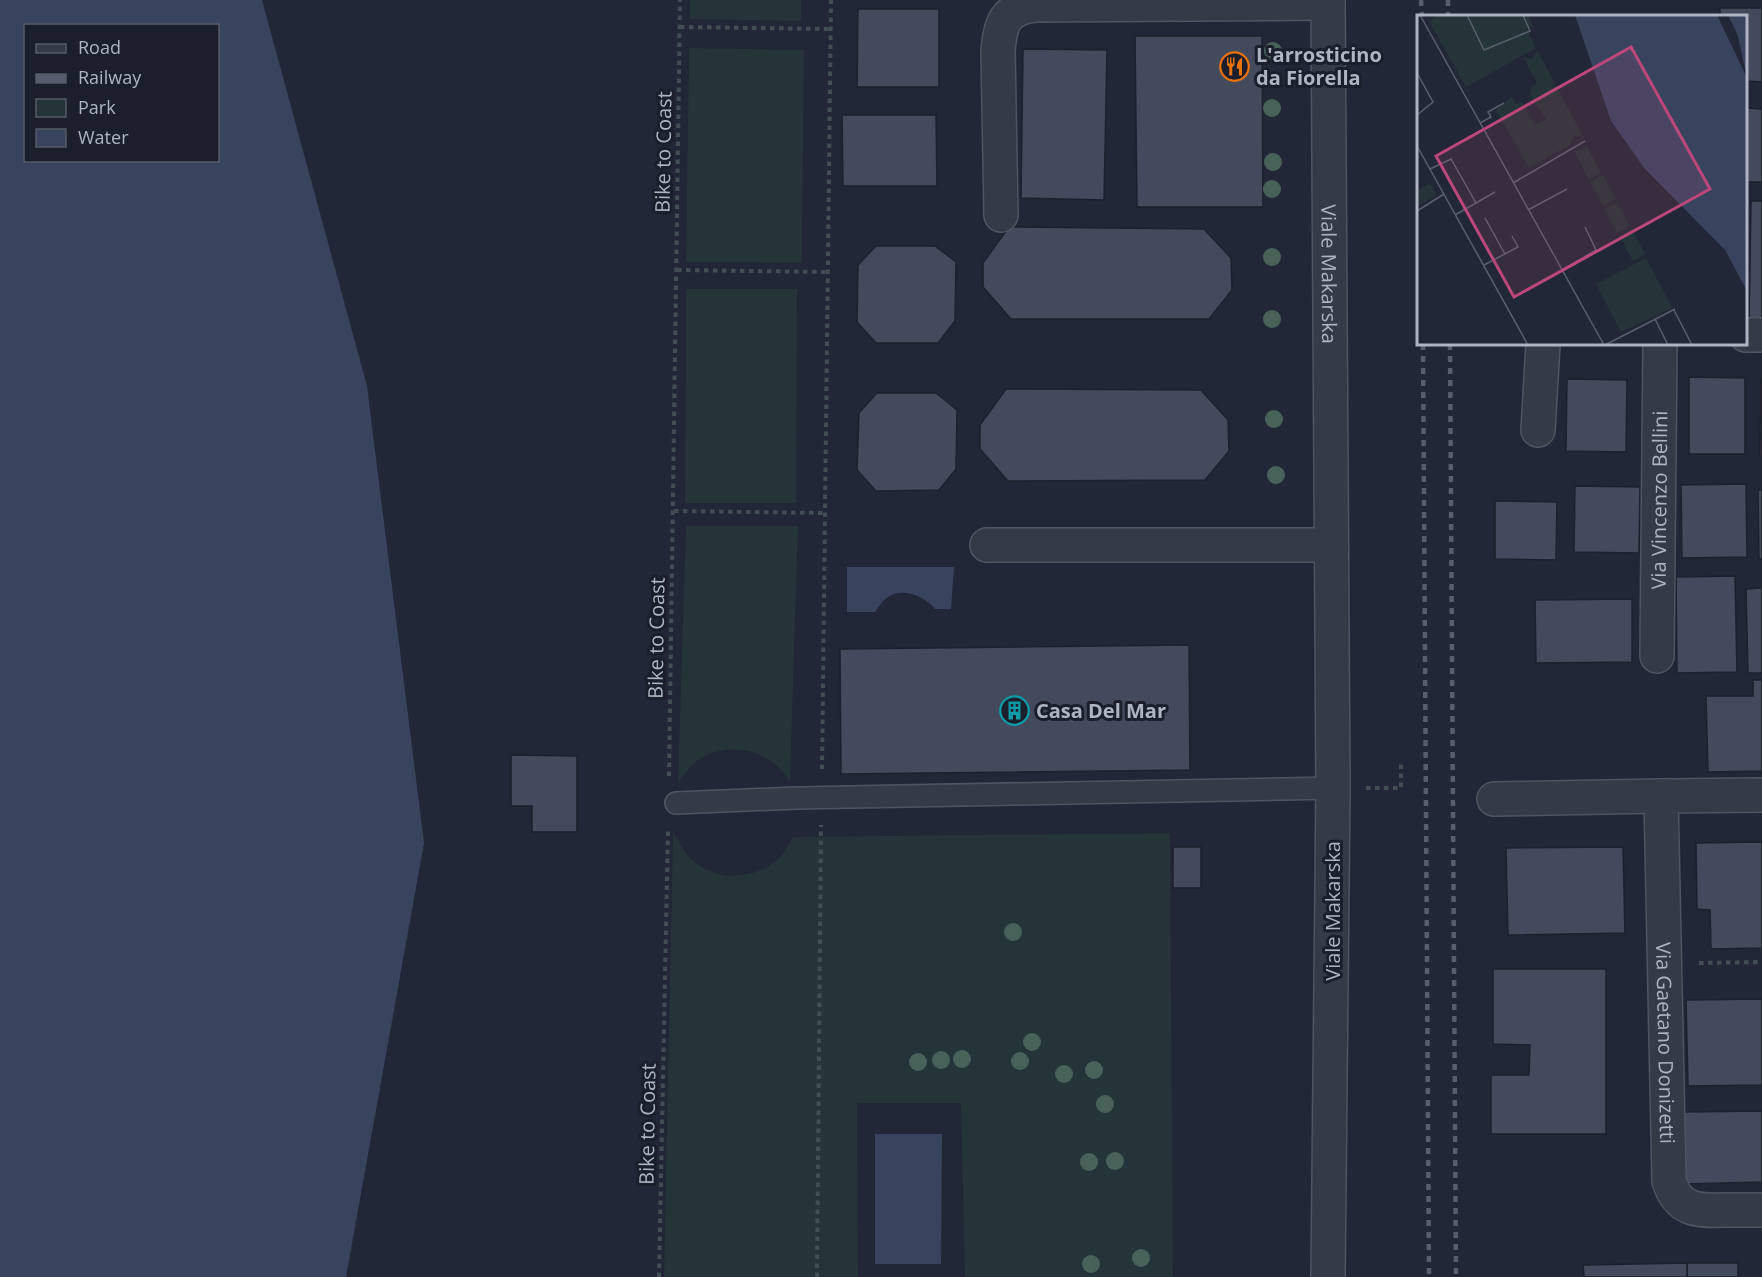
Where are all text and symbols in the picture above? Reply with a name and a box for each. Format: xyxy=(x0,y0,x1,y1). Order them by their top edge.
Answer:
inset map xyxy=(1417,15,1747,345)
legend xyxy=(24,24,219,162)
text: Road xyxy=(78,35,121,59)
place label: L'arrosticino da Fiorella xyxy=(1256,41,1382,91)
restaurant icon: L'arrosticino da Fiorella xyxy=(1219,50,1251,82)
text: Railway xyxy=(78,65,142,89)
street label: Bike to Coast xyxy=(648,91,678,213)
text: Park xyxy=(78,95,116,119)
text: Water xyxy=(78,125,129,149)
street label: Viale Makarska xyxy=(1316,204,1344,344)
street label: Via Vincenzo Bellini xyxy=(1644,410,1673,590)
street label: Bike to Coast xyxy=(641,577,671,699)
building icon: Casa Del Mar xyxy=(999,694,1031,726)
place label: Casa Del Mar xyxy=(1036,697,1166,724)
street label: Viale Makarska xyxy=(1319,841,1346,981)
street label: Via Gaetano Donizetti xyxy=(1651,942,1682,1144)
street label: Bike to Coast xyxy=(632,1063,662,1185)

